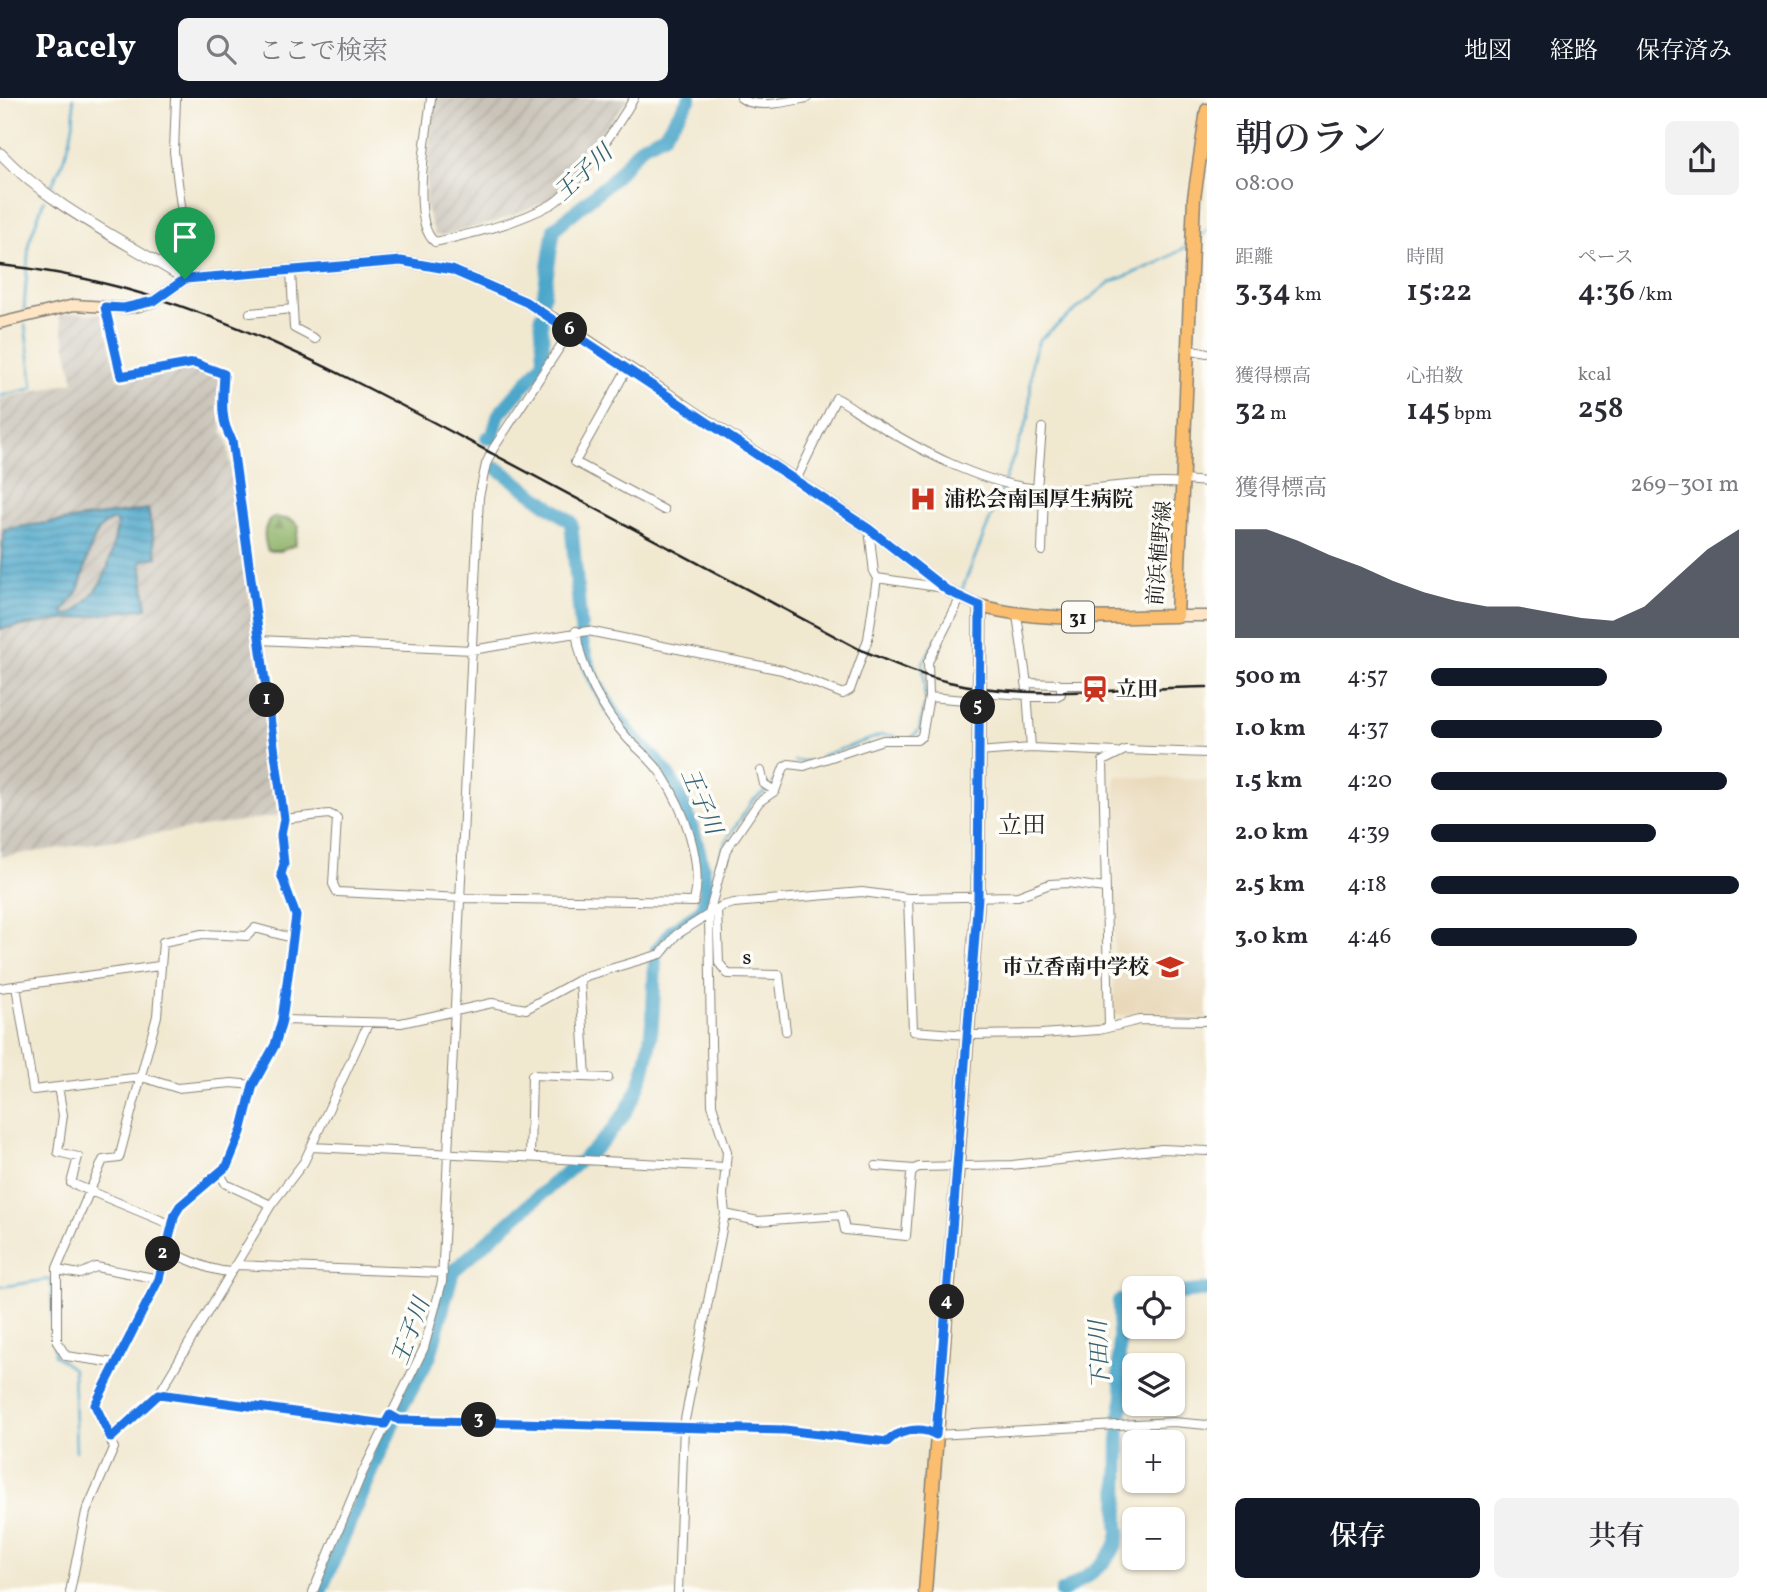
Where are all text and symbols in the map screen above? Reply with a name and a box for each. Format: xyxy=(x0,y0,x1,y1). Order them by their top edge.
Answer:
search box xyxy=(178,18,668,81)
text: Pacely xyxy=(35,26,136,72)
icon: search xyxy=(202,30,240,68)
text: ここで検索 xyxy=(258,34,388,70)
text: 地図 xyxy=(1464,35,1512,69)
text: 経路 xyxy=(1550,35,1598,69)
text: 保存済み xyxy=(1636,35,1732,69)
text: 朝のラン xyxy=(1235,115,1387,168)
button: share xyxy=(1665,121,1739,195)
water label: 王子川 xyxy=(548,136,623,209)
text: 08:00 xyxy=(1235,168,1294,200)
pin xyxy=(155,207,215,279)
icon: arrive xyxy=(166,218,204,256)
text: 距離 xyxy=(1235,245,1273,271)
text: 時間 xyxy=(1406,245,1444,271)
text: ペース xyxy=(1578,245,1634,271)
text: 3.34 xyxy=(1235,271,1291,313)
text: 15:22 xyxy=(1406,271,1472,313)
text: 4:36 xyxy=(1578,271,1635,313)
text: km xyxy=(1291,282,1322,308)
text: /km xyxy=(1635,282,1673,308)
pin: 6 xyxy=(552,313,588,348)
text: 6 xyxy=(564,316,575,342)
text: kcal xyxy=(1578,362,1611,388)
text: 獲得標高 xyxy=(1235,364,1311,390)
text: 心拍数 xyxy=(1406,364,1463,390)
text: 258 xyxy=(1578,388,1624,430)
text: 32 xyxy=(1235,390,1266,432)
text: 145 xyxy=(1406,390,1450,432)
text: m xyxy=(1266,401,1287,427)
text: bpm xyxy=(1450,401,1492,427)
text: 269–301 m xyxy=(1630,469,1739,501)
text: 獲得標高 xyxy=(1235,473,1327,505)
hospital icon: 浦松会南国厚生病院 xyxy=(908,484,938,514)
place label: 浦松会南国厚生病院 xyxy=(944,486,1133,515)
street label: 前浜植野線 xyxy=(1141,500,1180,607)
road number: 31 xyxy=(1062,602,1094,632)
text: 500 m xyxy=(1235,661,1301,693)
text: 4:57 xyxy=(1347,661,1388,693)
station icon: 立田 xyxy=(1080,674,1110,704)
place label: 立田 xyxy=(1116,676,1158,705)
pin: 1 xyxy=(250,682,284,718)
text: 1 xyxy=(263,686,270,712)
pin: 5 xyxy=(960,690,996,724)
text: 5 xyxy=(973,693,982,719)
text: 1.0 km xyxy=(1235,713,1306,745)
text: 4:37 xyxy=(1347,713,1389,745)
water label: 王子川 xyxy=(672,764,730,843)
text: 1.5 km xyxy=(1235,765,1302,797)
text: 4:20 xyxy=(1347,765,1392,797)
district label: 立田 xyxy=(998,810,1046,844)
text: 2.0 km xyxy=(1235,817,1308,849)
text: 4:39 xyxy=(1347,817,1389,849)
text: 2.5 km xyxy=(1235,869,1305,901)
text: 4:18 xyxy=(1347,869,1387,901)
text: 3.0 km xyxy=(1235,921,1308,953)
text: 4:46 xyxy=(1347,921,1391,953)
street label: s xyxy=(743,944,752,973)
school or university icon: 市立香南中学校 xyxy=(1155,952,1185,982)
place label: 市立香南中学校 xyxy=(1002,954,1149,983)
pin: 2 xyxy=(146,1236,180,1272)
text: 2 xyxy=(158,1240,167,1266)
map controls xyxy=(1122,1276,1185,1570)
button: locate xyxy=(1122,1276,1185,1339)
pin: 4 xyxy=(930,1284,964,1320)
text: 4 xyxy=(941,1288,952,1314)
water label: 王子川 xyxy=(385,1291,440,1370)
water label: 下田川 xyxy=(1083,1317,1119,1390)
button: layers xyxy=(1122,1353,1185,1416)
pin: 3 xyxy=(462,1402,496,1438)
text: 3 xyxy=(474,1406,483,1432)
button: + xyxy=(1122,1430,1185,1493)
button: 保存 xyxy=(1235,1498,1480,1578)
button: 共有 xyxy=(1494,1498,1739,1578)
button: − xyxy=(1122,1507,1185,1570)

